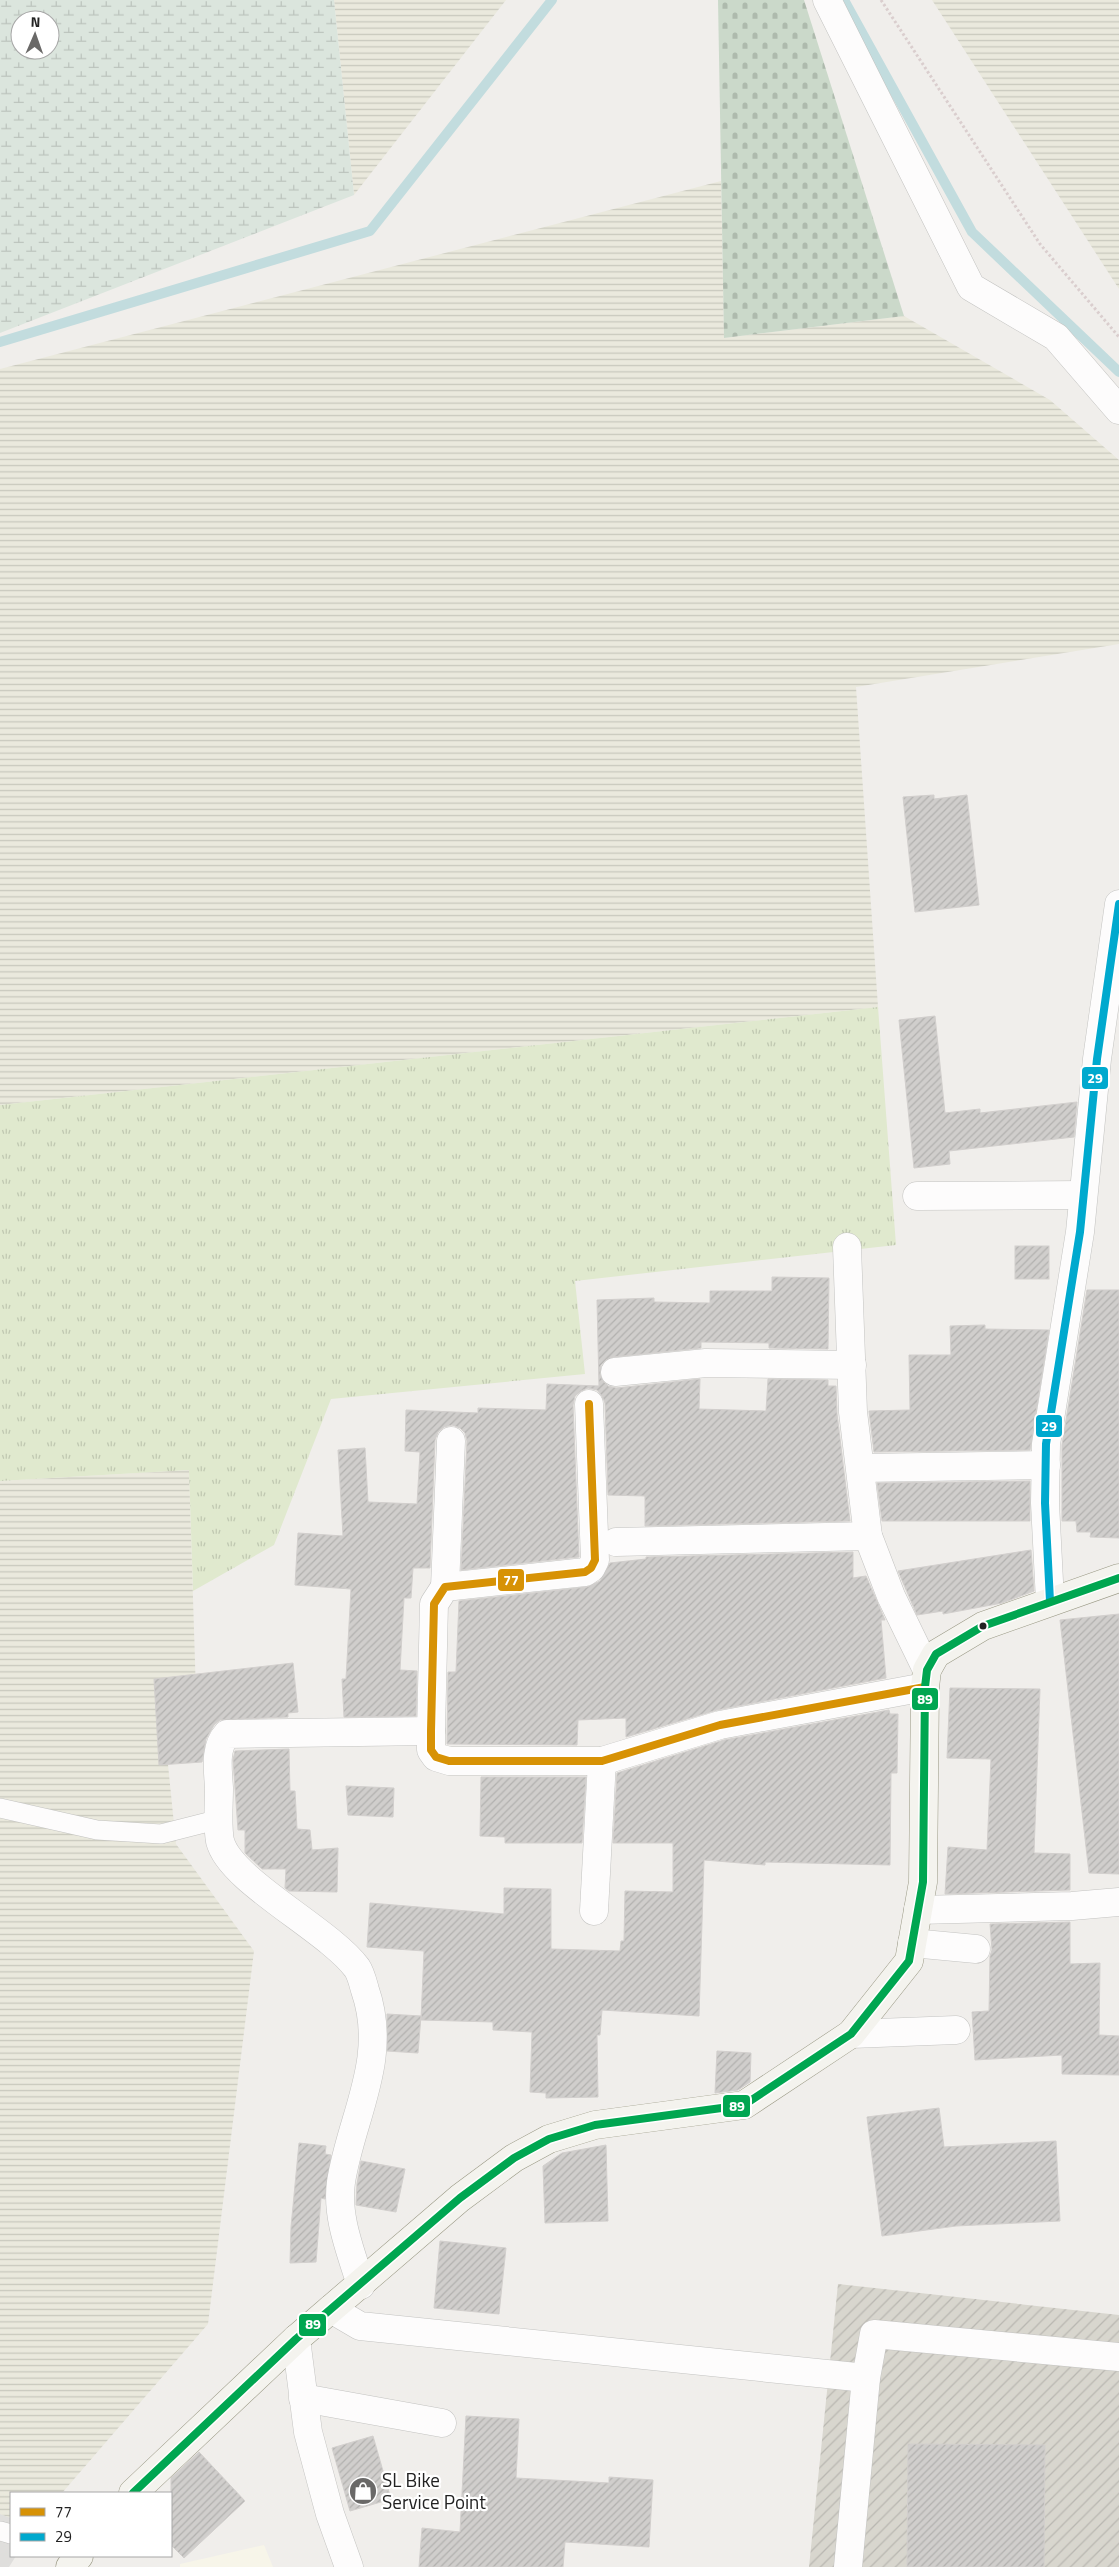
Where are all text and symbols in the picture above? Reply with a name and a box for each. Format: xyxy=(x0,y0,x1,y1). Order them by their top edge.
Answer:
north arrow xyxy=(10,10,60,60)
text: N xyxy=(30,11,41,32)
line badge: 29 xyxy=(1081,1066,1109,1090)
text: 29 xyxy=(1087,1067,1103,1088)
line badge: 29 xyxy=(1035,1414,1063,1438)
text: 29 xyxy=(1041,1415,1057,1436)
line badge: 77 xyxy=(497,1568,525,1592)
text: 77 xyxy=(503,1569,519,1590)
unlabelled marker xyxy=(978,1621,988,1631)
line badge: 89 xyxy=(911,1687,939,1711)
text: 89 xyxy=(917,1688,933,1709)
line badge: 89 xyxy=(722,2094,751,2118)
text: 89 xyxy=(729,2095,745,2116)
line badge: 89 xyxy=(298,2313,327,2337)
text: 89 xyxy=(305,2313,321,2334)
place label: SL Bike Service Point xyxy=(382,2465,486,2516)
shop icon: SL Bike Service Point xyxy=(348,2476,378,2506)
legend xyxy=(10,2492,172,2557)
text: 77 xyxy=(55,2500,72,2523)
text: 29 xyxy=(55,2525,72,2548)

